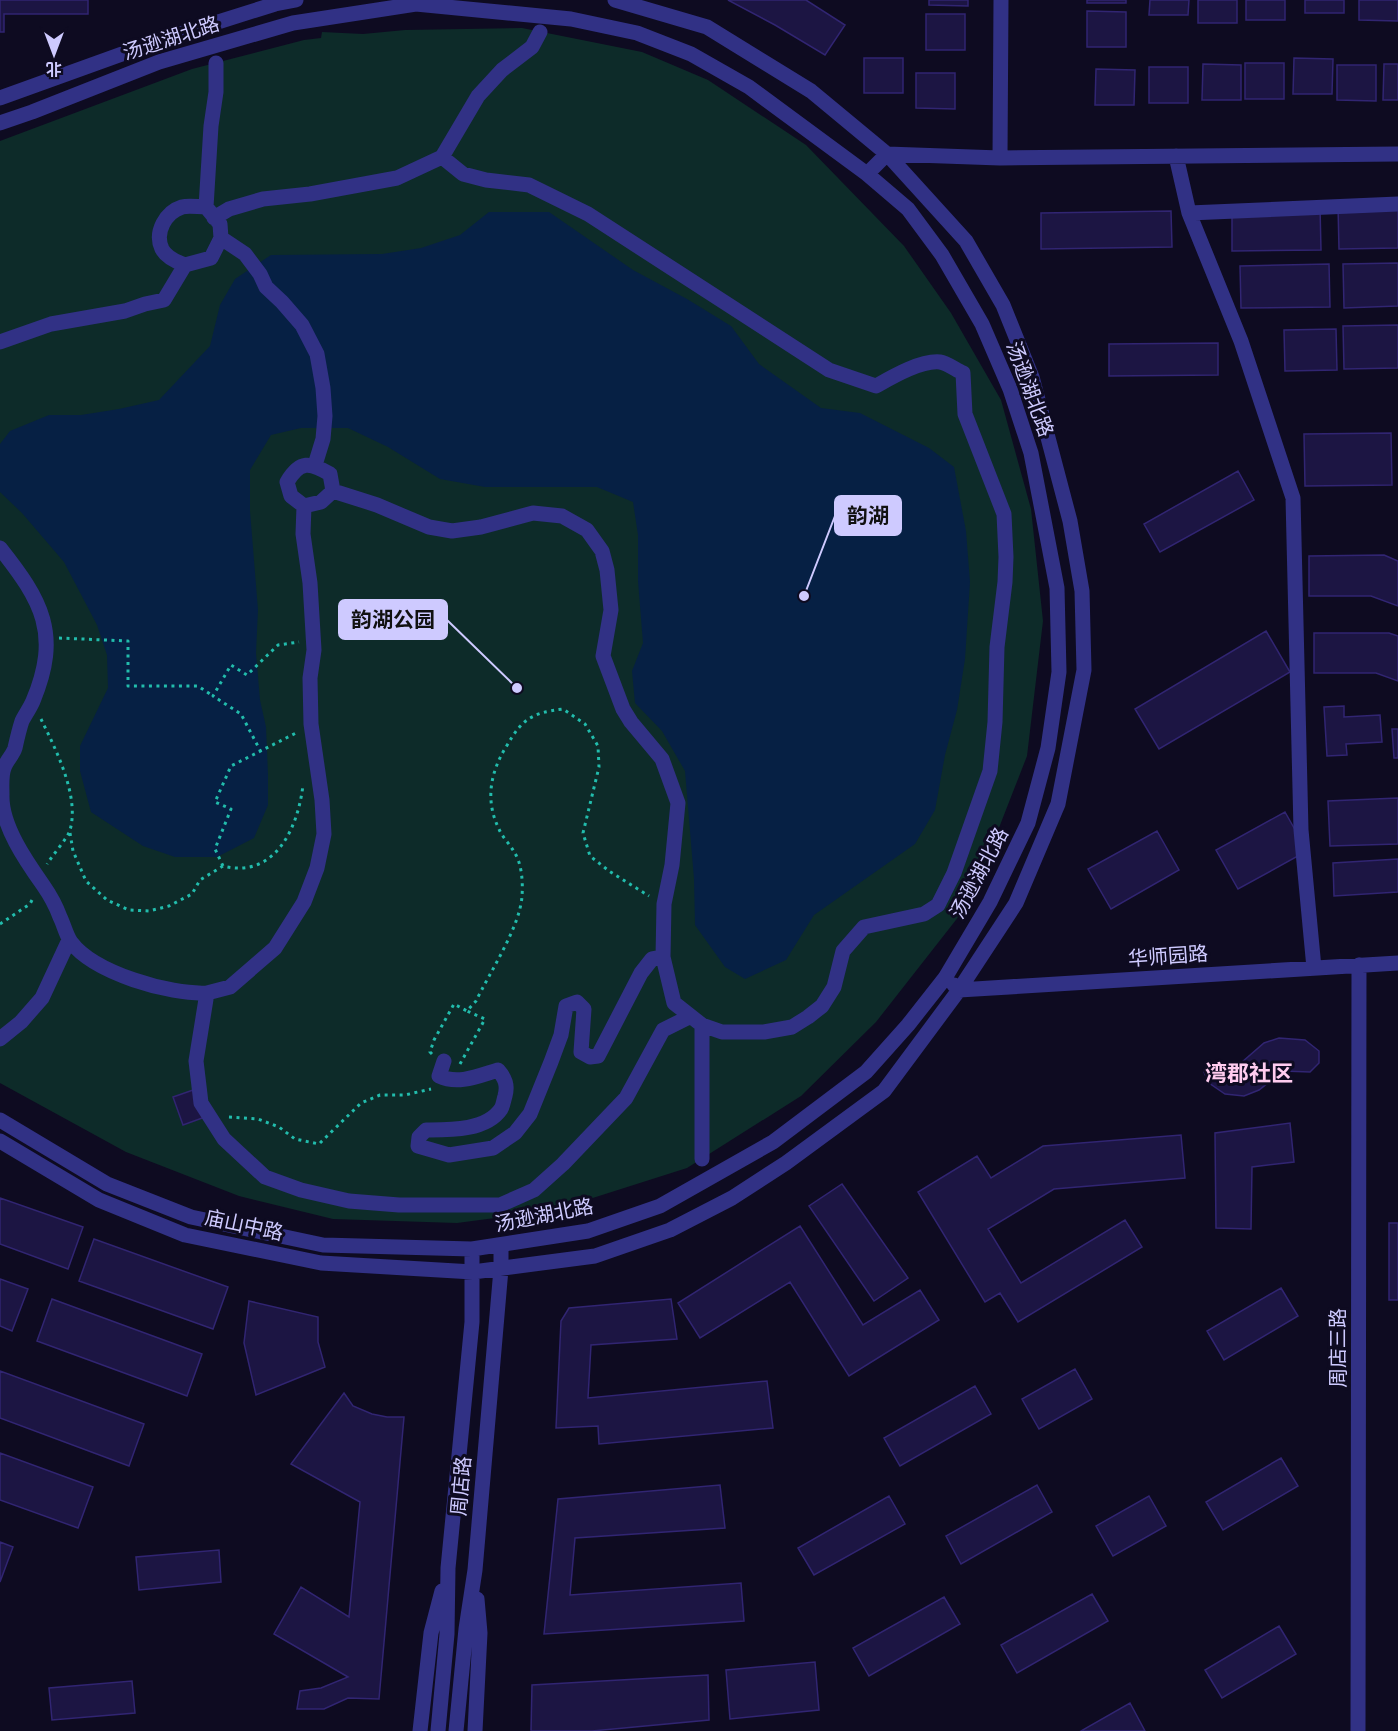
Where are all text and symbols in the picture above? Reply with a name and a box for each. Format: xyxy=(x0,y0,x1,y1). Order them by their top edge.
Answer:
street label: 汤逊湖北路 xyxy=(119,10,222,64)
north arrow xyxy=(24,24,84,84)
text: 北 xyxy=(46,60,62,79)
street label: 汤逊湖北路 xyxy=(1003,338,1059,440)
callout: 韵湖 xyxy=(835,496,901,535)
text: 韵湖 xyxy=(847,502,889,527)
callout: 韵湖公园 xyxy=(339,600,447,639)
text: 韵湖公园 xyxy=(351,606,435,631)
street label: 汤逊湖北路 xyxy=(944,823,1012,922)
street label: 华师园路 xyxy=(1127,940,1209,970)
district label: 湾郡社区 xyxy=(1205,1059,1293,1085)
street label: 汤逊湖北路 xyxy=(492,1193,595,1235)
street label: 庙山中路 xyxy=(203,1204,286,1244)
street label: 周店三路 xyxy=(1325,1308,1349,1388)
street label: 周店路 xyxy=(445,1455,475,1517)

